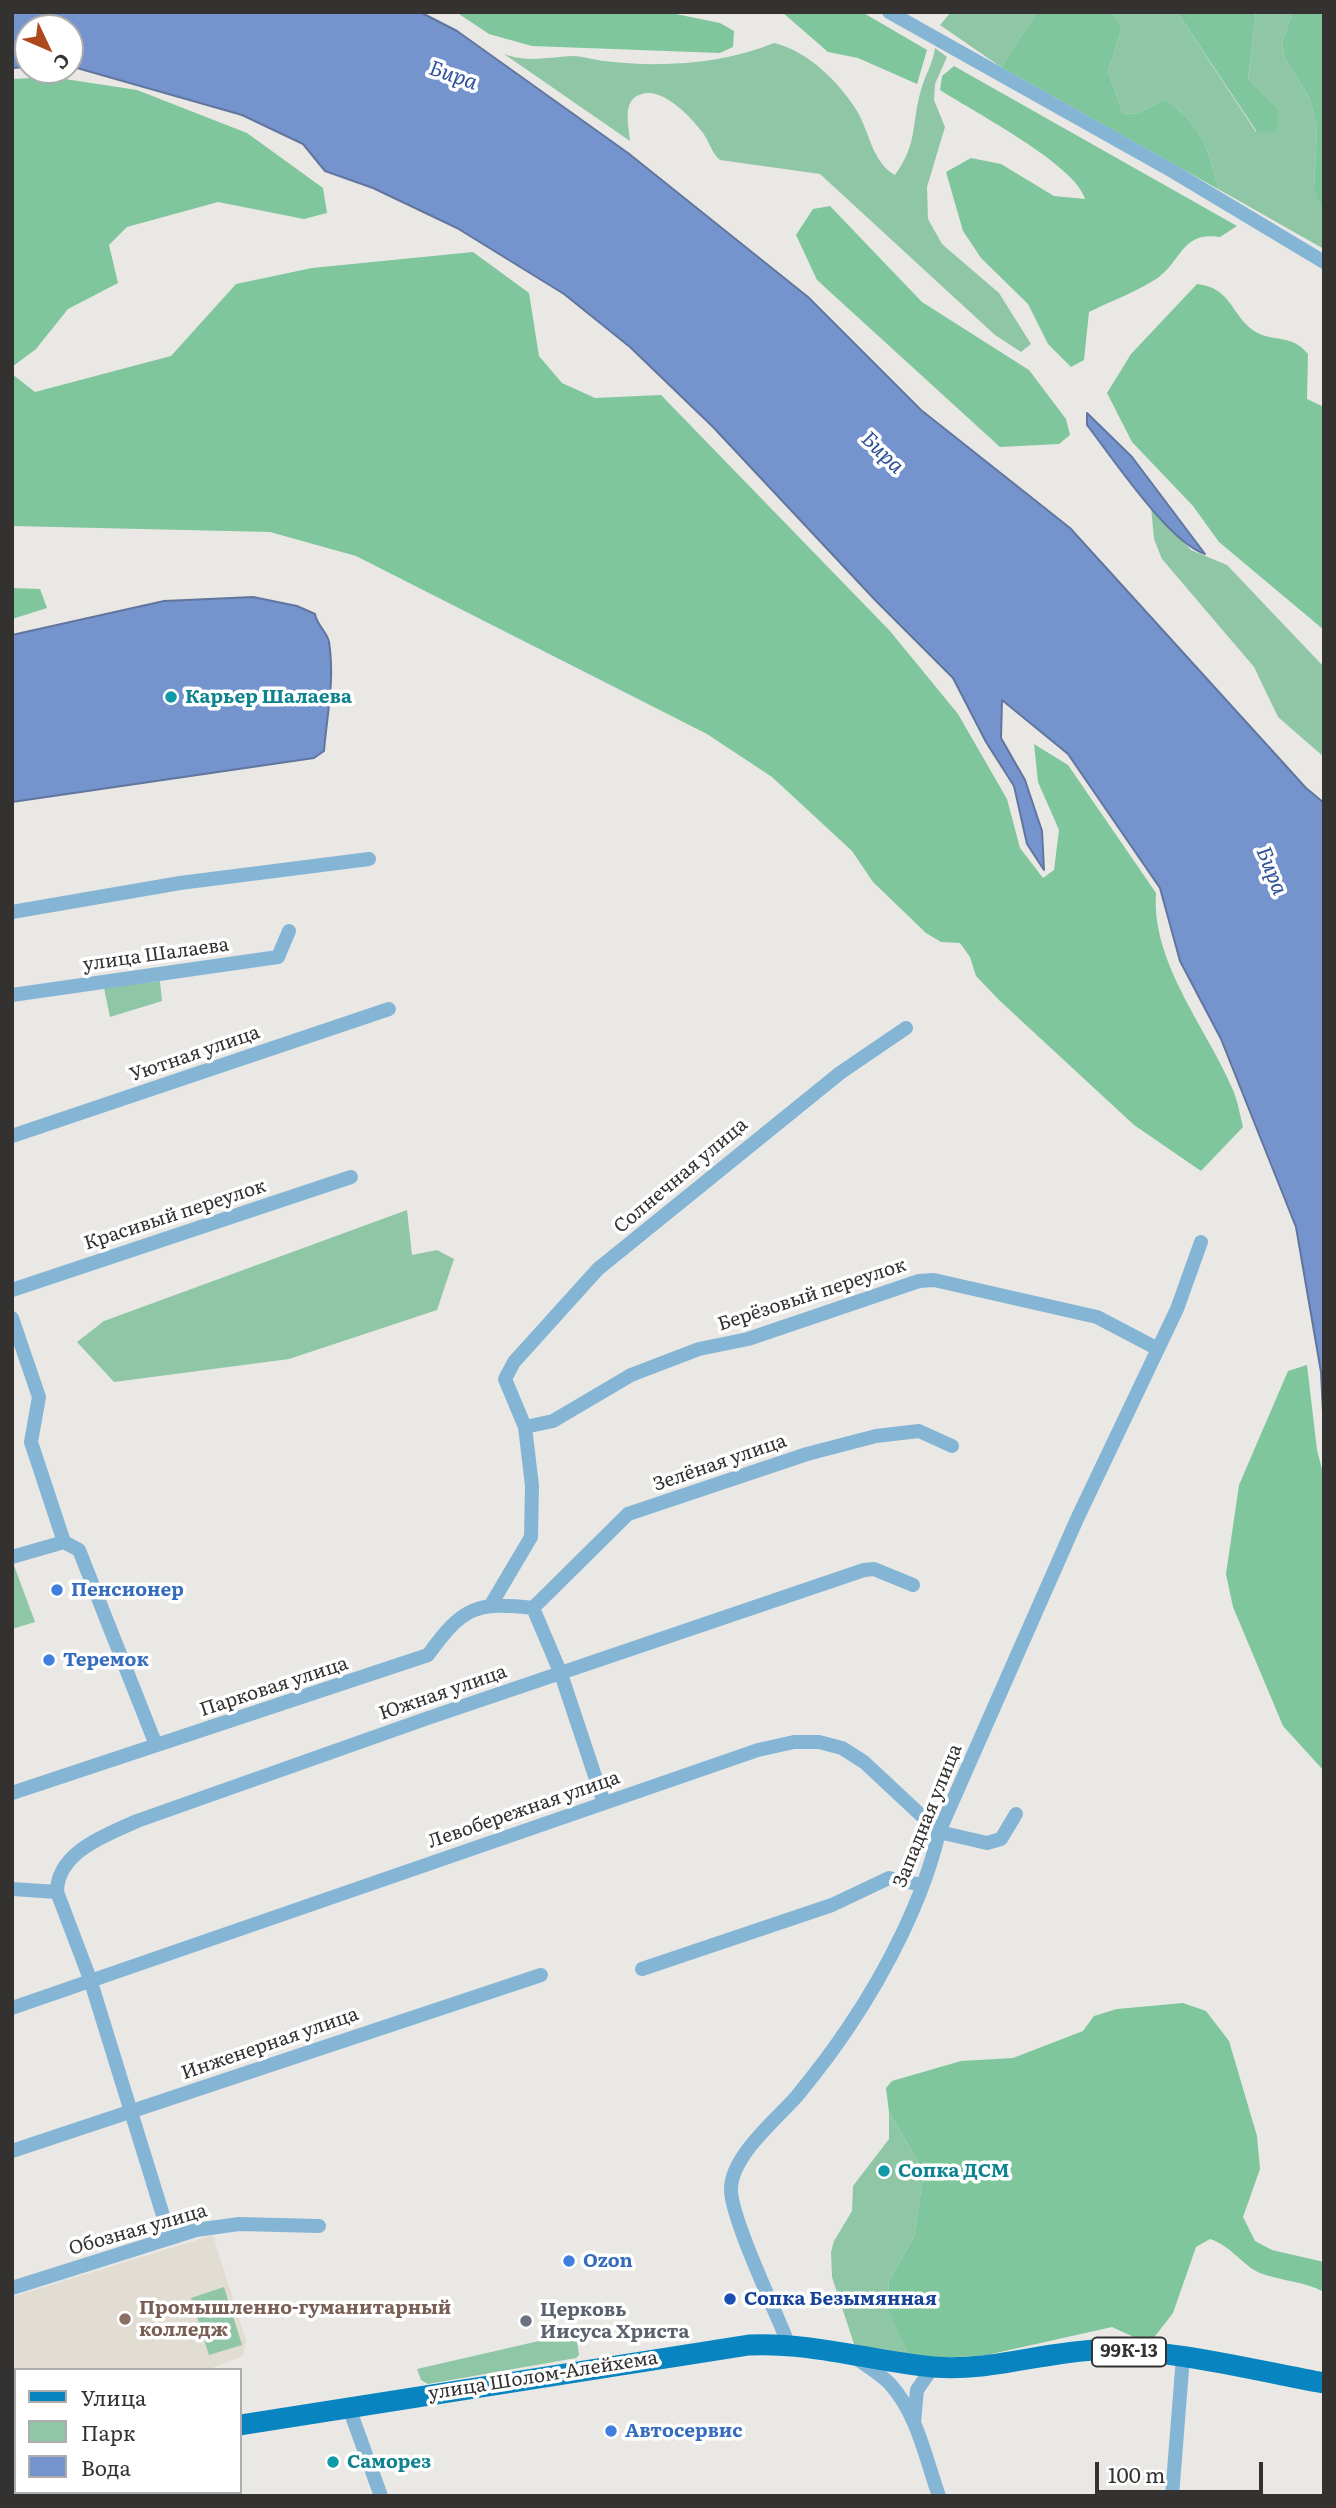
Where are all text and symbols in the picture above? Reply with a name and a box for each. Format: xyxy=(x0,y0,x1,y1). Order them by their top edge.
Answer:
north arrow xyxy=(14,14,84,84)
text: С xyxy=(48,48,77,77)
water label: Бира xyxy=(425,56,481,96)
water label: Бира xyxy=(855,427,909,479)
place label: Карьер Шалаева xyxy=(185,686,352,708)
marker: Карьер Шалаева xyxy=(163,689,179,705)
water label: Бира xyxy=(1250,843,1292,899)
street label: улица Шалаева xyxy=(81,933,231,977)
street label: Уютная улица xyxy=(127,1021,263,1087)
street label: Солнечная улица xyxy=(610,1114,752,1238)
street label: Красивый переулок xyxy=(81,1175,269,1255)
street label: Берёзовый переулок xyxy=(715,1254,909,1336)
street label: Зелёная улица xyxy=(651,1430,789,1496)
place label: Пенсионер xyxy=(71,1579,184,1601)
marker: Пенсионер xyxy=(49,1582,65,1598)
place label: Теремок xyxy=(63,1649,149,1671)
marker: Теремок xyxy=(41,1652,57,1668)
street label: Парковая улица xyxy=(197,1652,351,1722)
street label: Южная улица xyxy=(376,1660,510,1726)
street label: Западная улица xyxy=(889,1741,967,1891)
street label: Левобережная улица xyxy=(425,1766,623,1854)
street label: Инженерная улица xyxy=(178,2003,362,2085)
place label: Сопка ДСМ xyxy=(898,2160,1010,2182)
marker: Сопка ДСМ xyxy=(876,2163,892,2179)
street label: Обозная улица xyxy=(66,2199,210,2261)
place label: Ozon xyxy=(583,2250,633,2272)
marker: Ozon xyxy=(561,2253,577,2269)
place label: Сопка Безымянная xyxy=(744,2288,937,2310)
marker: Сопка Безымянная xyxy=(722,2291,738,2307)
place label: Промышленно-гуманитарный колледж xyxy=(139,2297,451,2341)
place label: Церковь Иисуса Христа xyxy=(540,2299,690,2343)
marker: Промышленно-гуманитарный колледж xyxy=(117,2311,133,2327)
marker: Церковь Иисуса Христа xyxy=(518,2313,534,2329)
road number: 99К-13 xyxy=(1092,2338,1166,2366)
street label: улица Шолом-Алейхема xyxy=(426,2347,660,2405)
legend xyxy=(14,2368,242,2494)
text: Улица xyxy=(81,2381,146,2412)
text: Парк xyxy=(81,2416,135,2447)
place label: Автосервис xyxy=(625,2420,743,2442)
marker: Автосервис xyxy=(603,2423,619,2439)
scale bar xyxy=(1098,2448,1266,2492)
text: Вода xyxy=(81,2451,131,2482)
place label: Саморез xyxy=(347,2451,431,2473)
marker: Саморез xyxy=(325,2454,341,2470)
text: 100 m xyxy=(1108,2458,1165,2489)

